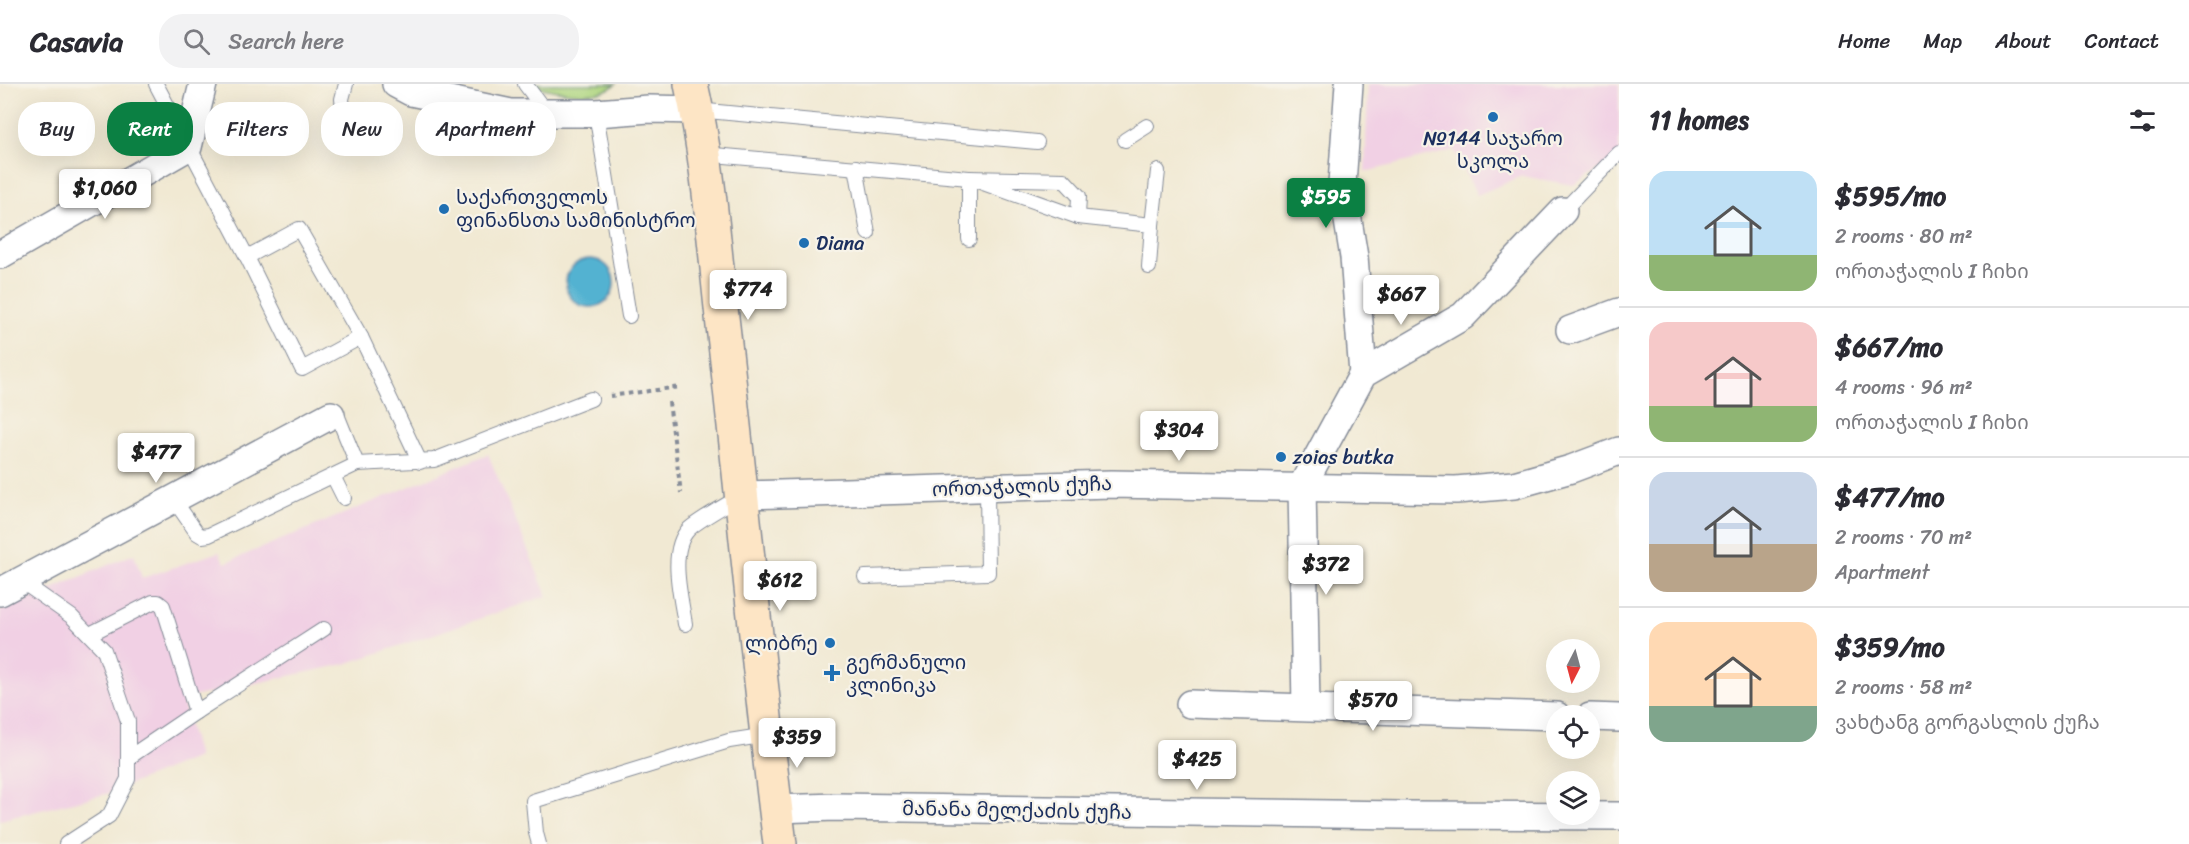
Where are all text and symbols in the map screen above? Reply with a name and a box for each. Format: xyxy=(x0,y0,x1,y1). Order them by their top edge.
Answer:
search box xyxy=(159,14,579,68)
text: Casavia xyxy=(30,17,123,66)
text: Search here xyxy=(228,22,344,61)
text: Home xyxy=(1838,22,1890,60)
text: Map xyxy=(1923,22,1962,60)
text: About xyxy=(1995,22,2052,60)
text: Contact xyxy=(2085,22,2159,60)
icon: search xyxy=(180,25,213,58)
text: 11 homes xyxy=(1649,97,1749,143)
chip: Buy xyxy=(18,102,95,156)
chip: Rent xyxy=(107,102,193,156)
chip: Filters xyxy=(205,102,309,156)
chip: New xyxy=(321,102,403,156)
chip: Apartment xyxy=(415,102,556,156)
icon: filters xyxy=(2126,104,2159,137)
marker: №144 საჯარო სკოლა xyxy=(1486,110,1500,124)
place label: №144 საჯარო სკოლა xyxy=(1423,121,1563,179)
pin: $1,060 xyxy=(56,169,154,220)
text: $1,060 xyxy=(73,171,137,206)
text: $595/mo xyxy=(1835,173,1946,219)
pin: $595 xyxy=(1290,178,1362,229)
place label: საქართველოს ფინანსთა სამინისტრო xyxy=(456,180,696,238)
text: $595 xyxy=(1301,180,1351,215)
icon: home xyxy=(1697,195,1769,267)
marker: საქართველოს ფინანსთა სამინისტრო xyxy=(437,202,451,216)
text: 2 rooms · 80 m² xyxy=(1835,219,1973,254)
place label: Diana xyxy=(816,226,864,261)
marker: Diana xyxy=(797,236,811,250)
text: ორთაჭალის I ჩიხი xyxy=(1835,254,2029,289)
pin: $774 xyxy=(712,270,784,321)
text: $774 xyxy=(724,272,772,307)
pin: $667 xyxy=(1365,275,1437,326)
text: $667 xyxy=(1377,277,1425,312)
text: $667/mo xyxy=(1835,324,1943,370)
icon: home xyxy=(1697,346,1769,418)
text: 4 rooms · 96 m² xyxy=(1835,370,1973,405)
text: ორთაჭალის I ჩიხი xyxy=(1835,405,2029,440)
pin: $304 xyxy=(1143,411,1215,462)
text: $304 xyxy=(1154,413,1204,448)
pin: $477 xyxy=(120,433,192,484)
text: $477 xyxy=(132,435,180,470)
place label: zoias butka xyxy=(1292,440,1394,475)
marker: zoias butka xyxy=(1274,450,1288,464)
street label: ორთაჭალის ქუჩა xyxy=(931,466,1113,507)
text: $477/mo xyxy=(1835,474,1945,520)
icon: home xyxy=(1697,496,1769,568)
text: 2 rooms · 70 m² xyxy=(1835,520,1972,555)
pin: $372 xyxy=(1290,545,1362,596)
text: $372 xyxy=(1302,547,1350,582)
text: Apartment xyxy=(1835,555,1929,590)
pin: $612 xyxy=(744,561,816,612)
text: $612 xyxy=(758,563,802,598)
text: $359/mo xyxy=(1835,624,1945,670)
place label: ლიბრე xyxy=(745,626,818,661)
marker: ლიბრე xyxy=(823,636,837,650)
north arrow xyxy=(1546,639,1600,693)
map controls xyxy=(1546,639,1600,825)
place label: გერმანული კლინიკა xyxy=(846,645,966,703)
icon: home xyxy=(1697,646,1769,718)
marker: გერმანული კლინიკა xyxy=(823,664,841,682)
text: 2 rooms · 58 m² xyxy=(1835,670,1972,705)
pin: $570 xyxy=(1337,681,1409,732)
text: $570 xyxy=(1348,683,1398,718)
button: locate xyxy=(1546,705,1600,759)
text: ვახტანგ გორგასლის ქუჩა xyxy=(1835,705,2100,740)
pin: $359 xyxy=(761,718,833,769)
text: $359 xyxy=(773,720,821,755)
pin: $425 xyxy=(1161,740,1233,791)
text: $425 xyxy=(1172,742,1222,777)
button: layers xyxy=(1546,771,1600,825)
street label: მანანა მელქაძის ქუჩა xyxy=(902,791,1132,830)

